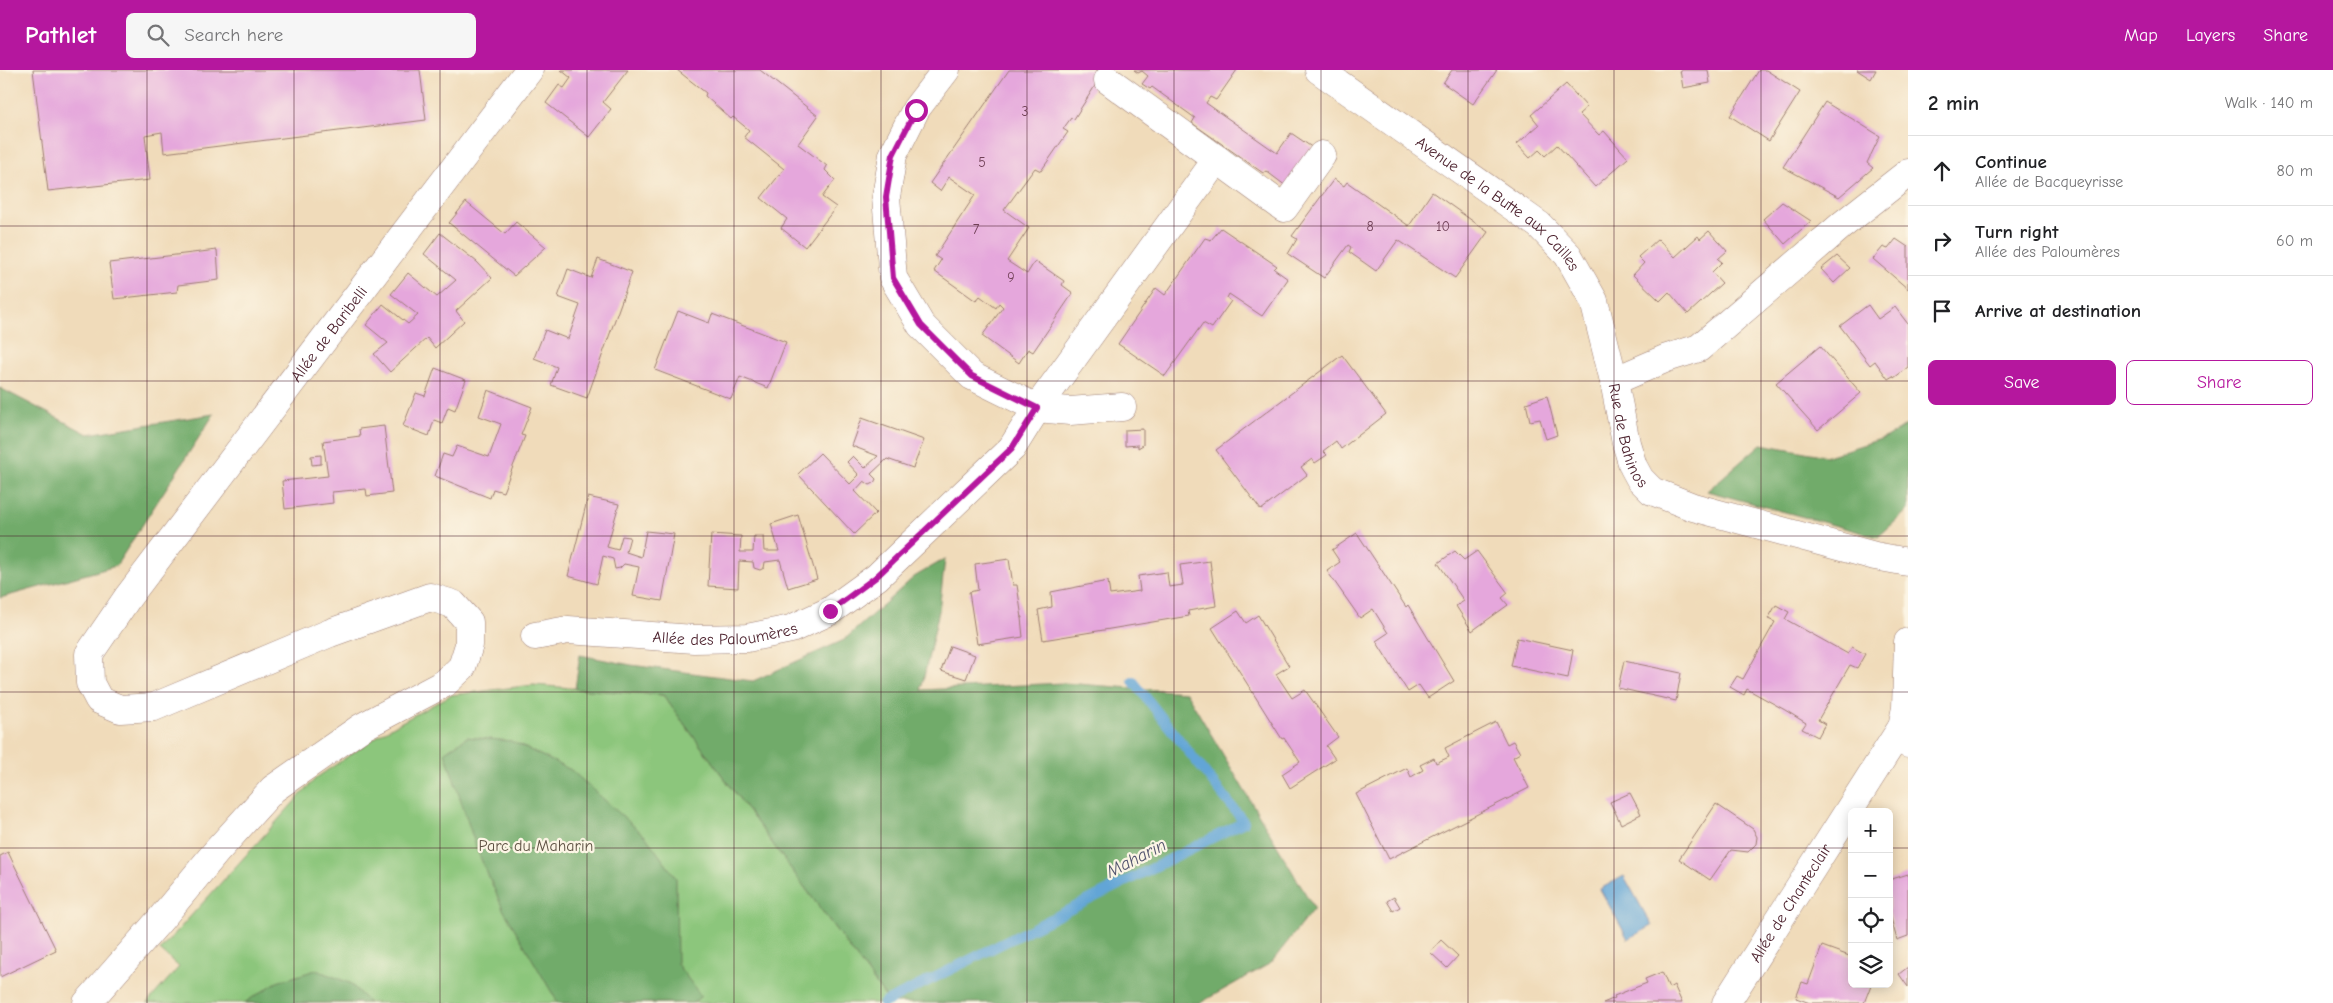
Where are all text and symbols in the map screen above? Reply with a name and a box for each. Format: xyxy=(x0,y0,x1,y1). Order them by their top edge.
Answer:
search box xyxy=(126,13,476,58)
text: Pathlet xyxy=(25,21,96,49)
icon: search xyxy=(144,21,172,49)
text: Search here xyxy=(184,24,283,46)
text: Map xyxy=(2124,25,2158,46)
text: Layers xyxy=(2186,25,2235,46)
text: Share xyxy=(2263,25,2308,46)
text: 2 min xyxy=(1928,91,1979,115)
text: Walk · 140 m xyxy=(2225,94,2313,112)
route start xyxy=(905,99,928,122)
house number: 3 xyxy=(1021,103,1029,120)
street label: Avenue de la Butte aux Cailles xyxy=(1412,133,1583,274)
text: Continue xyxy=(1975,151,2047,173)
house number: 5 xyxy=(978,154,986,171)
icon: ahead xyxy=(1928,157,1956,185)
text: 80 m xyxy=(2276,162,2313,180)
text: Allée de Bacqueyrisse xyxy=(1975,173,2123,191)
house number: 8 xyxy=(1366,218,1374,235)
house number: 10 xyxy=(1436,218,1450,235)
house number: 7 xyxy=(973,221,980,238)
text: Turn right xyxy=(1975,221,2059,243)
icon: right xyxy=(1928,227,1956,255)
text: 60 m xyxy=(2276,232,2313,250)
text: Allée des Paloumères xyxy=(1975,243,2120,261)
house number: 9 xyxy=(1007,269,1015,286)
street label: Allée de Baribelli xyxy=(287,283,371,385)
icon: arrive xyxy=(1928,297,1956,325)
text: Arrive at destination xyxy=(1975,300,2141,322)
button: Save xyxy=(1928,360,2116,405)
button: Share xyxy=(2126,360,2313,405)
street label: Rue de Bahinos xyxy=(1605,382,1651,492)
route end xyxy=(819,600,842,623)
street label: Allée des Paloumères xyxy=(652,619,801,649)
map controls xyxy=(1848,808,1893,988)
button: + xyxy=(1848,808,1893,853)
water label: Maharin xyxy=(1102,834,1170,883)
park label: Parc du Maharin xyxy=(479,837,593,855)
street label: Allée de Chanteclair xyxy=(1746,840,1836,966)
button: − xyxy=(1848,853,1893,898)
button: locate xyxy=(1848,898,1893,943)
button: layers xyxy=(1848,943,1893,988)

